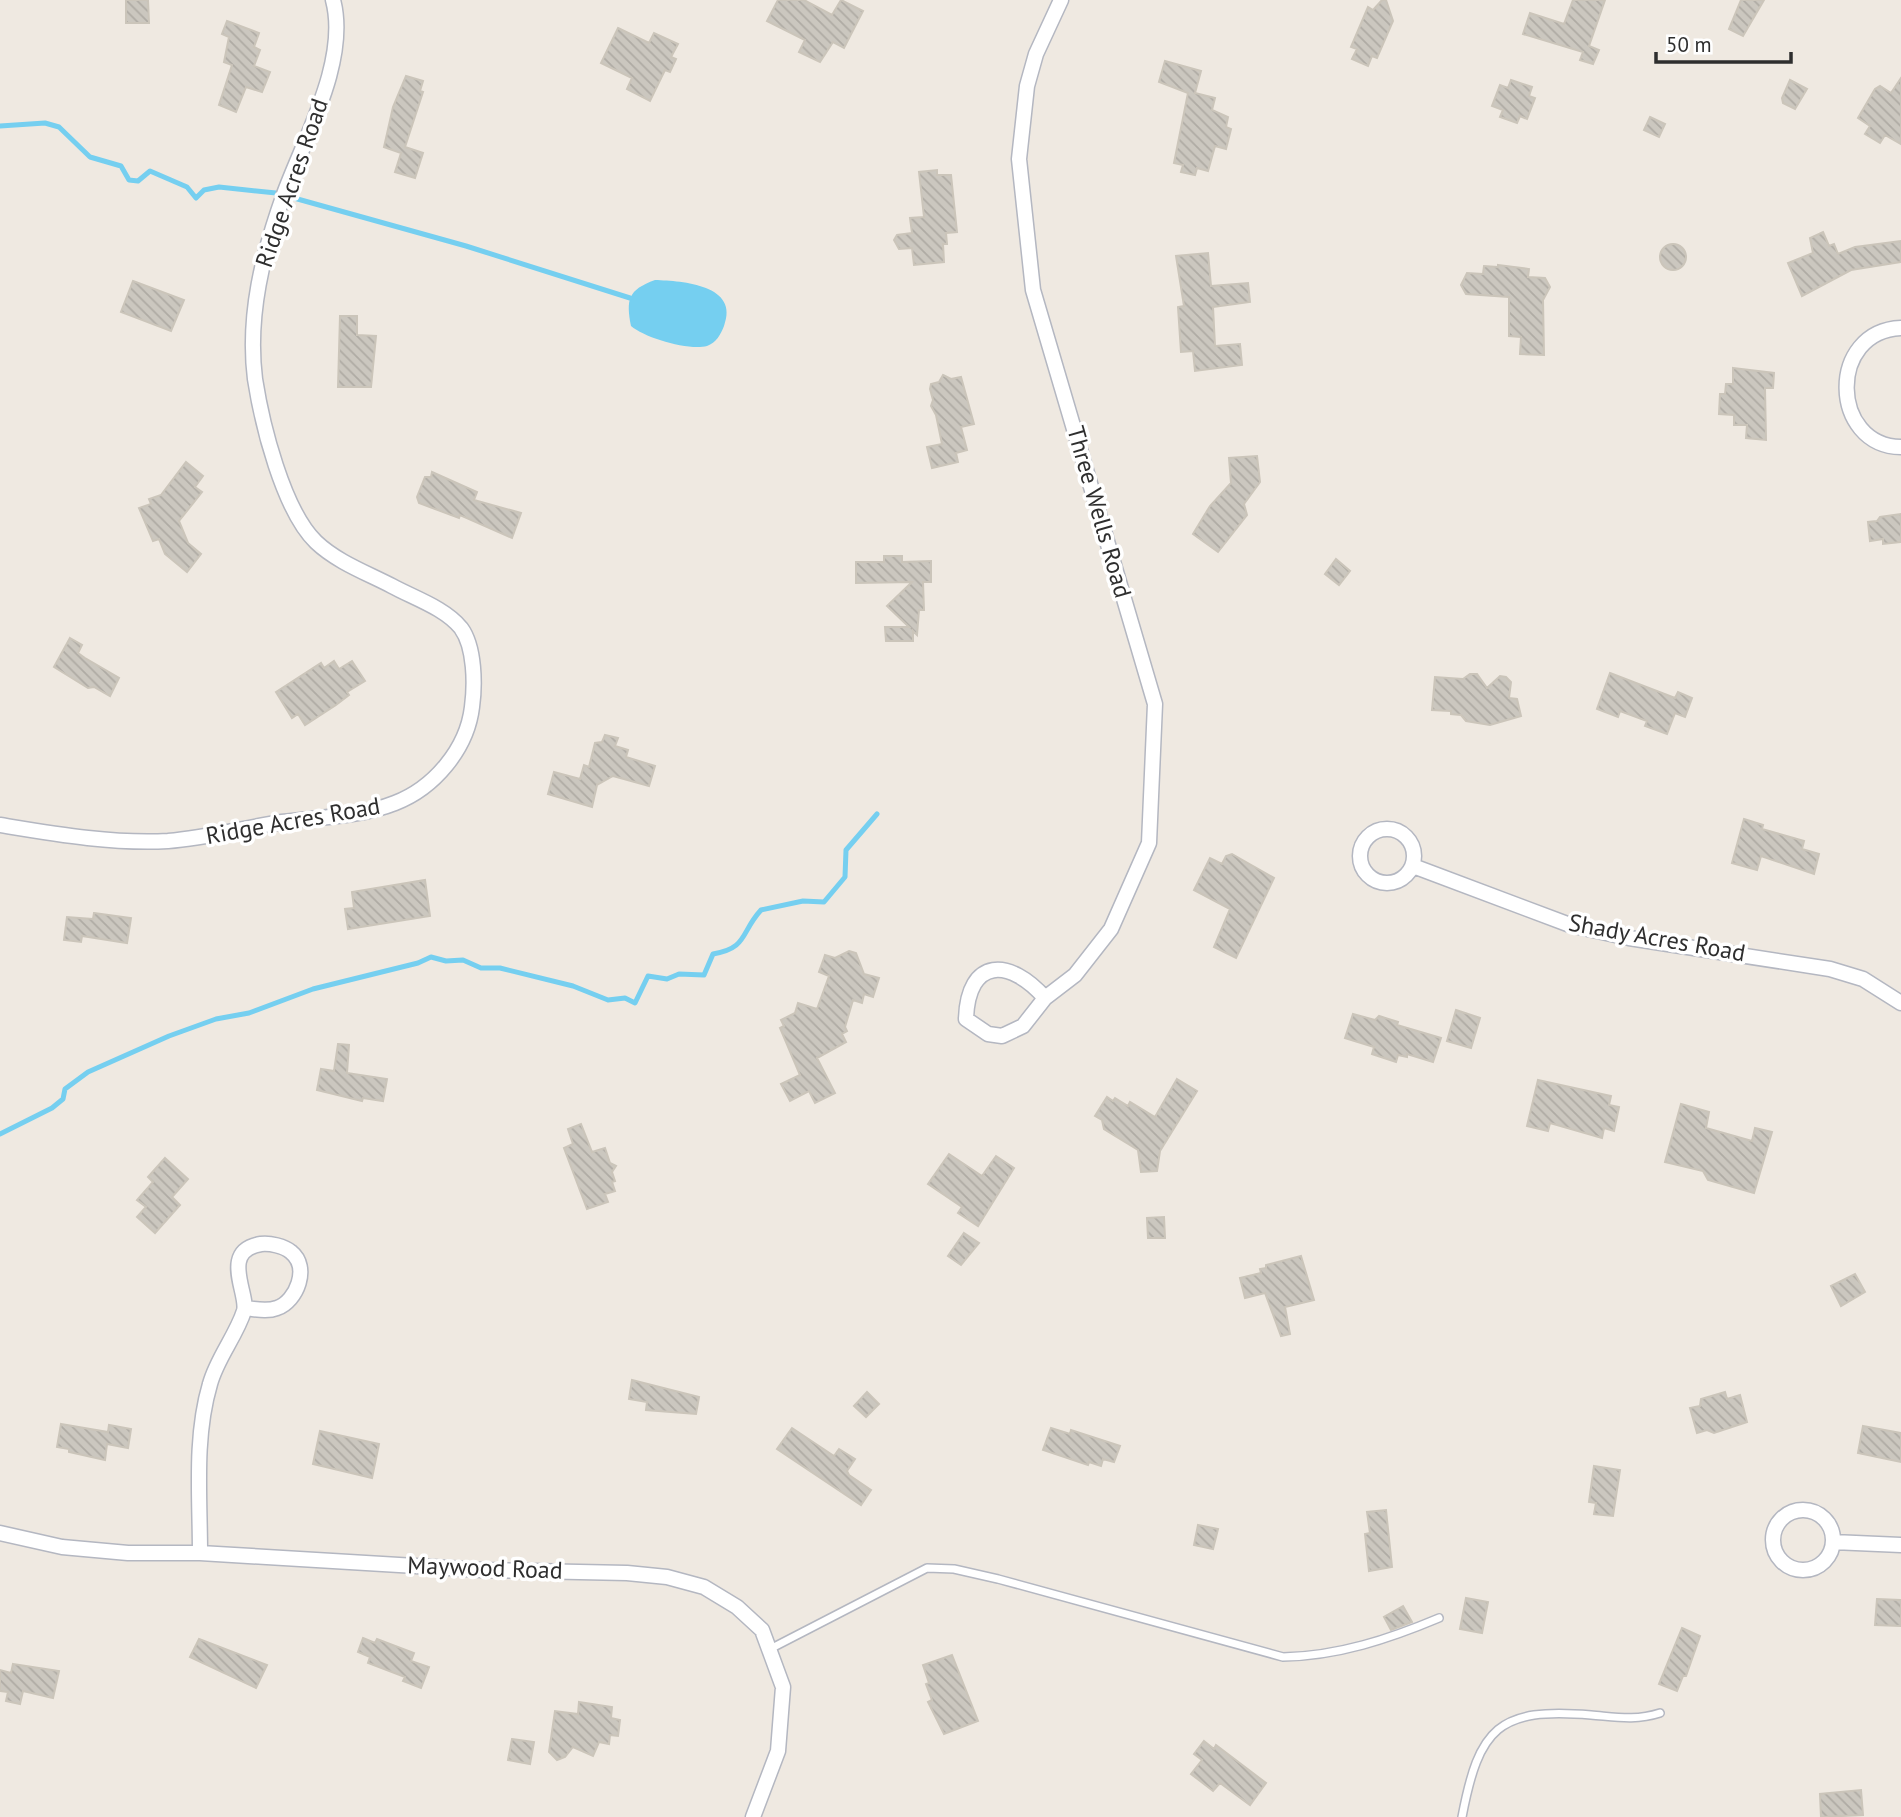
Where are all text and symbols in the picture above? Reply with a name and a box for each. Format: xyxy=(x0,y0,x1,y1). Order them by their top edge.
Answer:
scale bar xyxy=(1656,21,1791,65)
text: 50 m xyxy=(1666,31,1712,58)
street label: Ridge Acres Road xyxy=(248,94,335,271)
street label: Three Wells Road xyxy=(1060,422,1139,601)
street label: Ridge Acres Road xyxy=(203,790,383,851)
street label: Shady Acres Road xyxy=(1566,907,1748,968)
street label: Maywood Road xyxy=(407,1549,563,1586)

